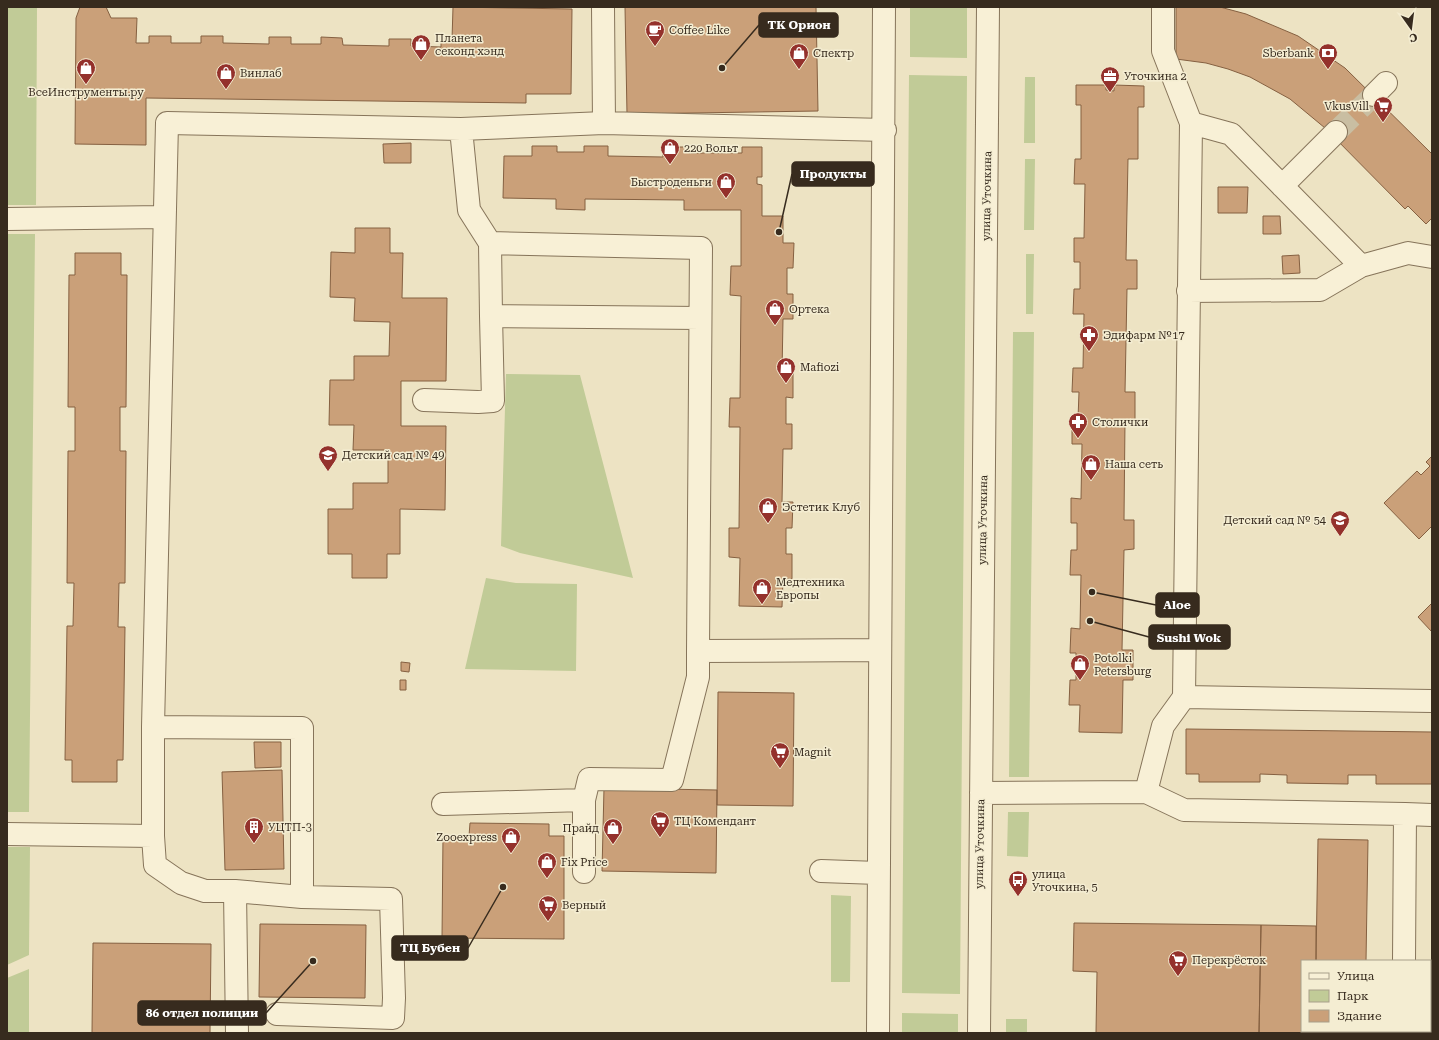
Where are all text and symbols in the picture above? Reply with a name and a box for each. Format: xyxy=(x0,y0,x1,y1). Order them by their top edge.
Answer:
north arrow xyxy=(1391,8,1431,48)
callout: ТК Орион xyxy=(759,13,838,37)
text: ТК Орион xyxy=(767,18,831,32)
cafe icon: Coffee Like xyxy=(644,19,666,47)
place label: Coffee Like xyxy=(669,24,729,37)
text: С xyxy=(1408,30,1419,45)
place label: Планета секонд хэнд xyxy=(435,32,504,58)
shop icon: Планета секонд хэнд xyxy=(410,33,432,61)
shop icon: Спектр xyxy=(788,42,810,70)
bank icon: Sberbank xyxy=(1317,42,1339,70)
place label: Спектр xyxy=(813,47,854,60)
place label: Sberbank xyxy=(1263,47,1314,60)
shop icon: ВсеИнструменты.ру xyxy=(75,57,97,85)
shop icon: Винлаб xyxy=(215,62,237,90)
office icon: Уточкина 2 xyxy=(1099,65,1121,93)
place label: Винлаб xyxy=(240,67,282,80)
place label: Уточкина 2 xyxy=(1124,70,1187,83)
place label: ВсеИнструменты.ру xyxy=(28,86,144,99)
supermarket icon: VkusVill xyxy=(1372,95,1394,123)
place label: VkusVill xyxy=(1324,100,1370,113)
shop icon: 220 Вольт xyxy=(659,137,681,165)
place label: 220 Вольт xyxy=(684,142,738,155)
street label: улица Уточкина xyxy=(980,151,994,241)
callout: Продукты xyxy=(792,162,874,186)
text: Продукты xyxy=(800,167,866,181)
shop icon: Быстроденьги xyxy=(715,171,737,199)
place label: Быстроденьги xyxy=(631,176,712,189)
shop icon: Ортека xyxy=(764,298,786,326)
place label: Ортека xyxy=(789,303,830,316)
pharmacy icon: Эдифарм №17 xyxy=(1078,324,1100,352)
place label: Эдифарм №17 xyxy=(1103,329,1185,342)
shop icon: Mafiozi xyxy=(775,356,797,384)
place label: Mafiozi xyxy=(800,361,840,374)
pharmacy icon: Столички xyxy=(1067,411,1089,439)
place label: Столички xyxy=(1092,416,1148,429)
school or university icon: Детский сад № 49 xyxy=(317,444,339,472)
place label: Детский сад № 49 xyxy=(342,449,444,462)
shop icon: Наша сеть xyxy=(1080,453,1102,481)
place label: Наша сеть xyxy=(1105,458,1163,471)
street label: улица Уточкина xyxy=(976,475,990,565)
shop icon: Эстетик Клуб xyxy=(757,496,779,524)
place label: Эстетик Клуб xyxy=(782,501,861,514)
school or university icon: Детский сад № 54 xyxy=(1329,509,1351,537)
place label: Детский сад № 54 xyxy=(1224,514,1327,527)
place label: Медтехника Европы xyxy=(776,576,845,602)
shop icon: Медтехника Европы xyxy=(751,577,773,605)
callout: Aloe xyxy=(1156,593,1199,617)
text: Aloe xyxy=(1163,598,1191,612)
callout: Sushi Wok xyxy=(1149,625,1230,649)
text: Sushi Wok xyxy=(1157,631,1222,645)
place label: Potolki Petersburg xyxy=(1094,652,1152,678)
shop icon: Potolki Petersburg xyxy=(1069,653,1091,681)
supermarket icon: Magnit xyxy=(769,741,791,769)
place label: Magnit xyxy=(794,746,831,759)
street label: улица Уточкина xyxy=(973,799,987,889)
supermarket icon: ТЦ Комендант xyxy=(649,810,671,838)
place label: ТЦ Комендант xyxy=(674,815,756,828)
building icon: УЦТП-3 xyxy=(243,816,265,844)
shop icon: Прайд xyxy=(602,817,624,845)
place label: УЦТП-3 xyxy=(268,821,312,834)
place label: Прайд xyxy=(563,822,599,835)
shop icon: Zooexpress xyxy=(500,826,522,854)
place label: Zooexpress xyxy=(436,831,497,844)
shop icon: Fix Price xyxy=(536,851,558,879)
place label: Fix Price xyxy=(561,856,608,869)
place label: улица Уточкина, 5 xyxy=(1032,868,1098,894)
bus stop icon: улица Уточкина, 5 xyxy=(1007,869,1029,897)
supermarket icon: Верный xyxy=(537,894,559,922)
place label: Верный xyxy=(562,899,606,912)
callout: ТЦ Бубен xyxy=(392,936,468,960)
text: ТЦ Бубен xyxy=(400,941,460,955)
supermarket icon: Перекрёсток xyxy=(1167,949,1189,977)
place label: Перекрёсток xyxy=(1192,954,1266,967)
legend xyxy=(1301,960,1431,1032)
text: Улица xyxy=(1337,969,1375,983)
text: Парк xyxy=(1337,989,1369,1003)
callout: 86 отдел полиции xyxy=(138,1001,266,1025)
text: 86 отдел полиции xyxy=(146,1006,258,1020)
text: Здание xyxy=(1337,1009,1382,1023)

